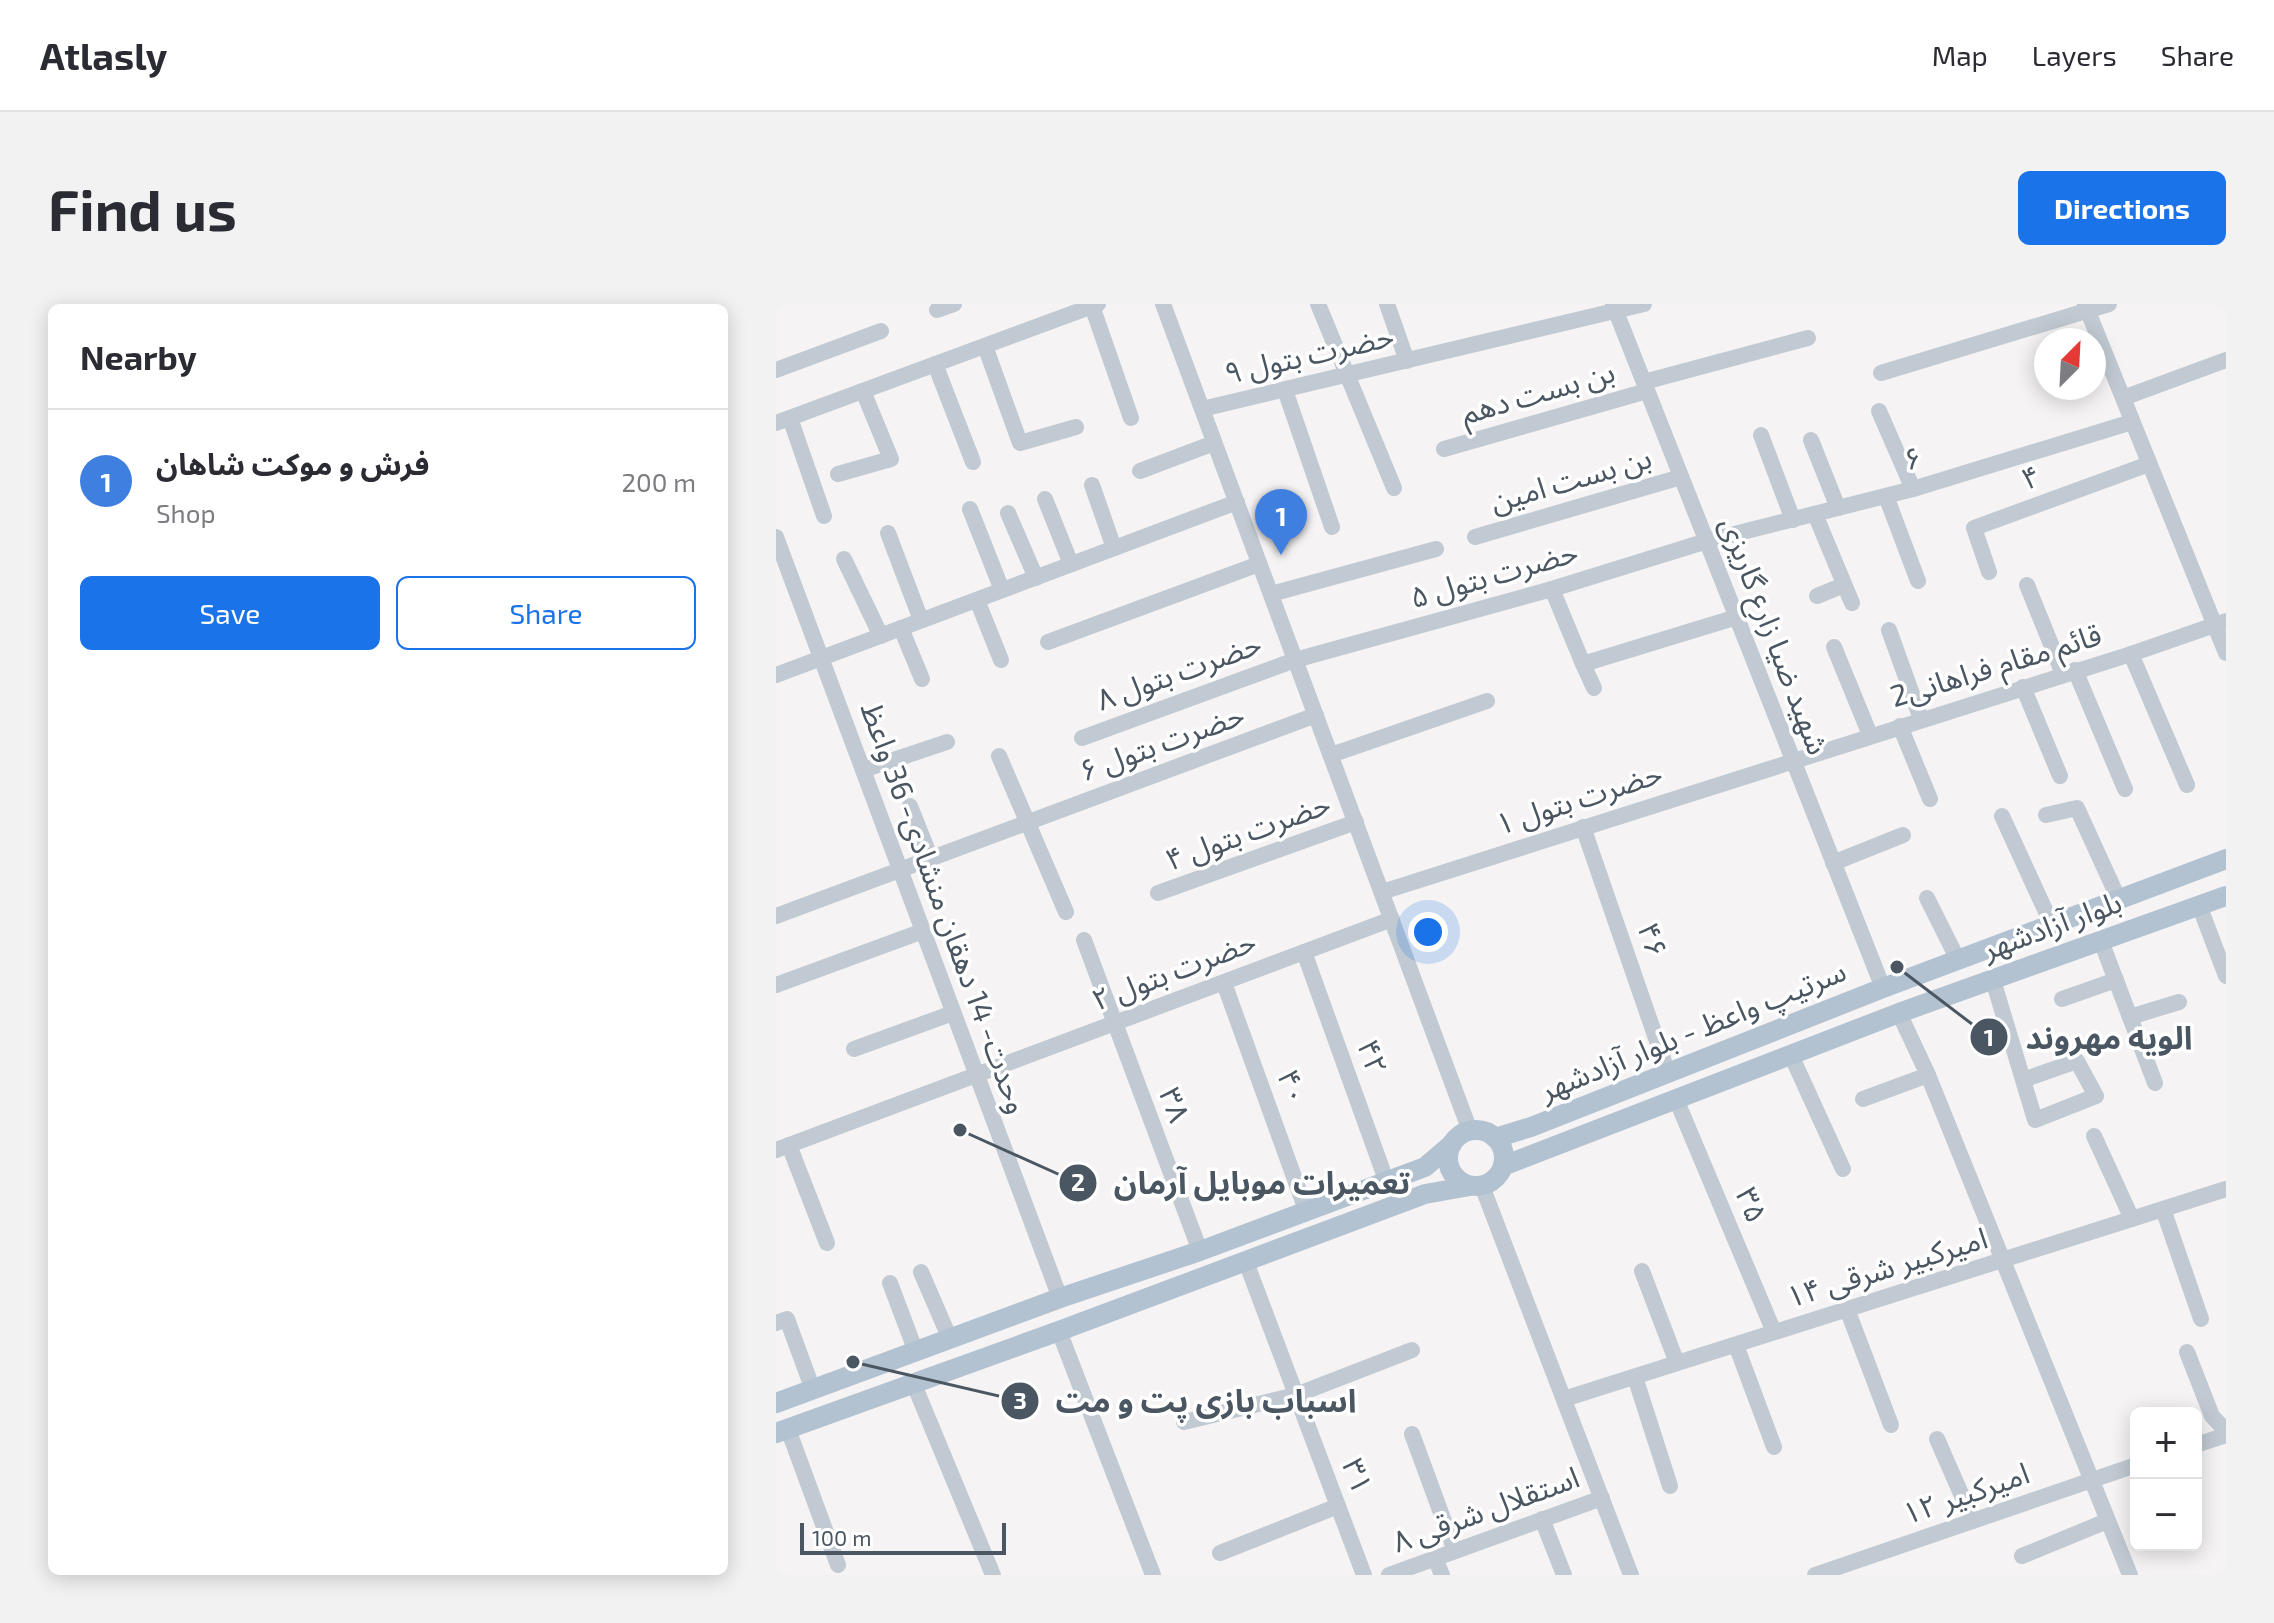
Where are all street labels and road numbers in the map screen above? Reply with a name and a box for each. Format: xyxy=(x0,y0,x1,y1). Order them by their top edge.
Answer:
street label: حضرت بتول ۹ xyxy=(1220,316,1397,392)
street label: بن بست دهم xyxy=(1456,352,1620,437)
street label: ۶ xyxy=(1899,437,1926,477)
street label: بن بست امین xyxy=(1486,438,1655,519)
street label: ۴ xyxy=(2016,456,2045,496)
street label: شهید ضیا زارع گاریزی xyxy=(1708,511,1838,761)
street label: حضرت بتول ۵ xyxy=(1406,532,1582,616)
street label: 2قائم مقام فراهانی xyxy=(1885,615,2107,720)
street label: حضرت بتول ۸ xyxy=(1091,624,1266,718)
street label: حضرت بتول ۶ xyxy=(1074,695,1249,789)
street label: وحدت- 14 دهقان منشادی- 36 واعظ xyxy=(854,697,1037,1118)
street label: حضرت بتول ۱ xyxy=(1491,753,1667,843)
street label: حضرت بتول ۴ xyxy=(1160,784,1335,878)
street label: بلوار آزادشهر xyxy=(1976,882,2126,967)
street label: ۴۶ xyxy=(1631,917,1676,961)
street label: حضرت بتول ۲ xyxy=(1086,921,1261,1019)
street label: سرتیپ واعظ - بلوار آزادشهر xyxy=(1533,951,1852,1111)
street label: ۴۲ xyxy=(1351,1034,1397,1079)
street label: ۴۰ xyxy=(1271,1064,1317,1109)
street label: ۳۸ xyxy=(1153,1082,1199,1127)
street label: ۳۵ xyxy=(1730,1181,1776,1227)
street label: ۱۴ امیرکبیر شرقی xyxy=(1782,1218,1992,1315)
street label: ۳۱ xyxy=(1336,1453,1382,1498)
street label: امیرکبیر ۱۲ xyxy=(1897,1454,2034,1531)
street label: استقلال شرقی ۸ xyxy=(1387,1458,1584,1560)

